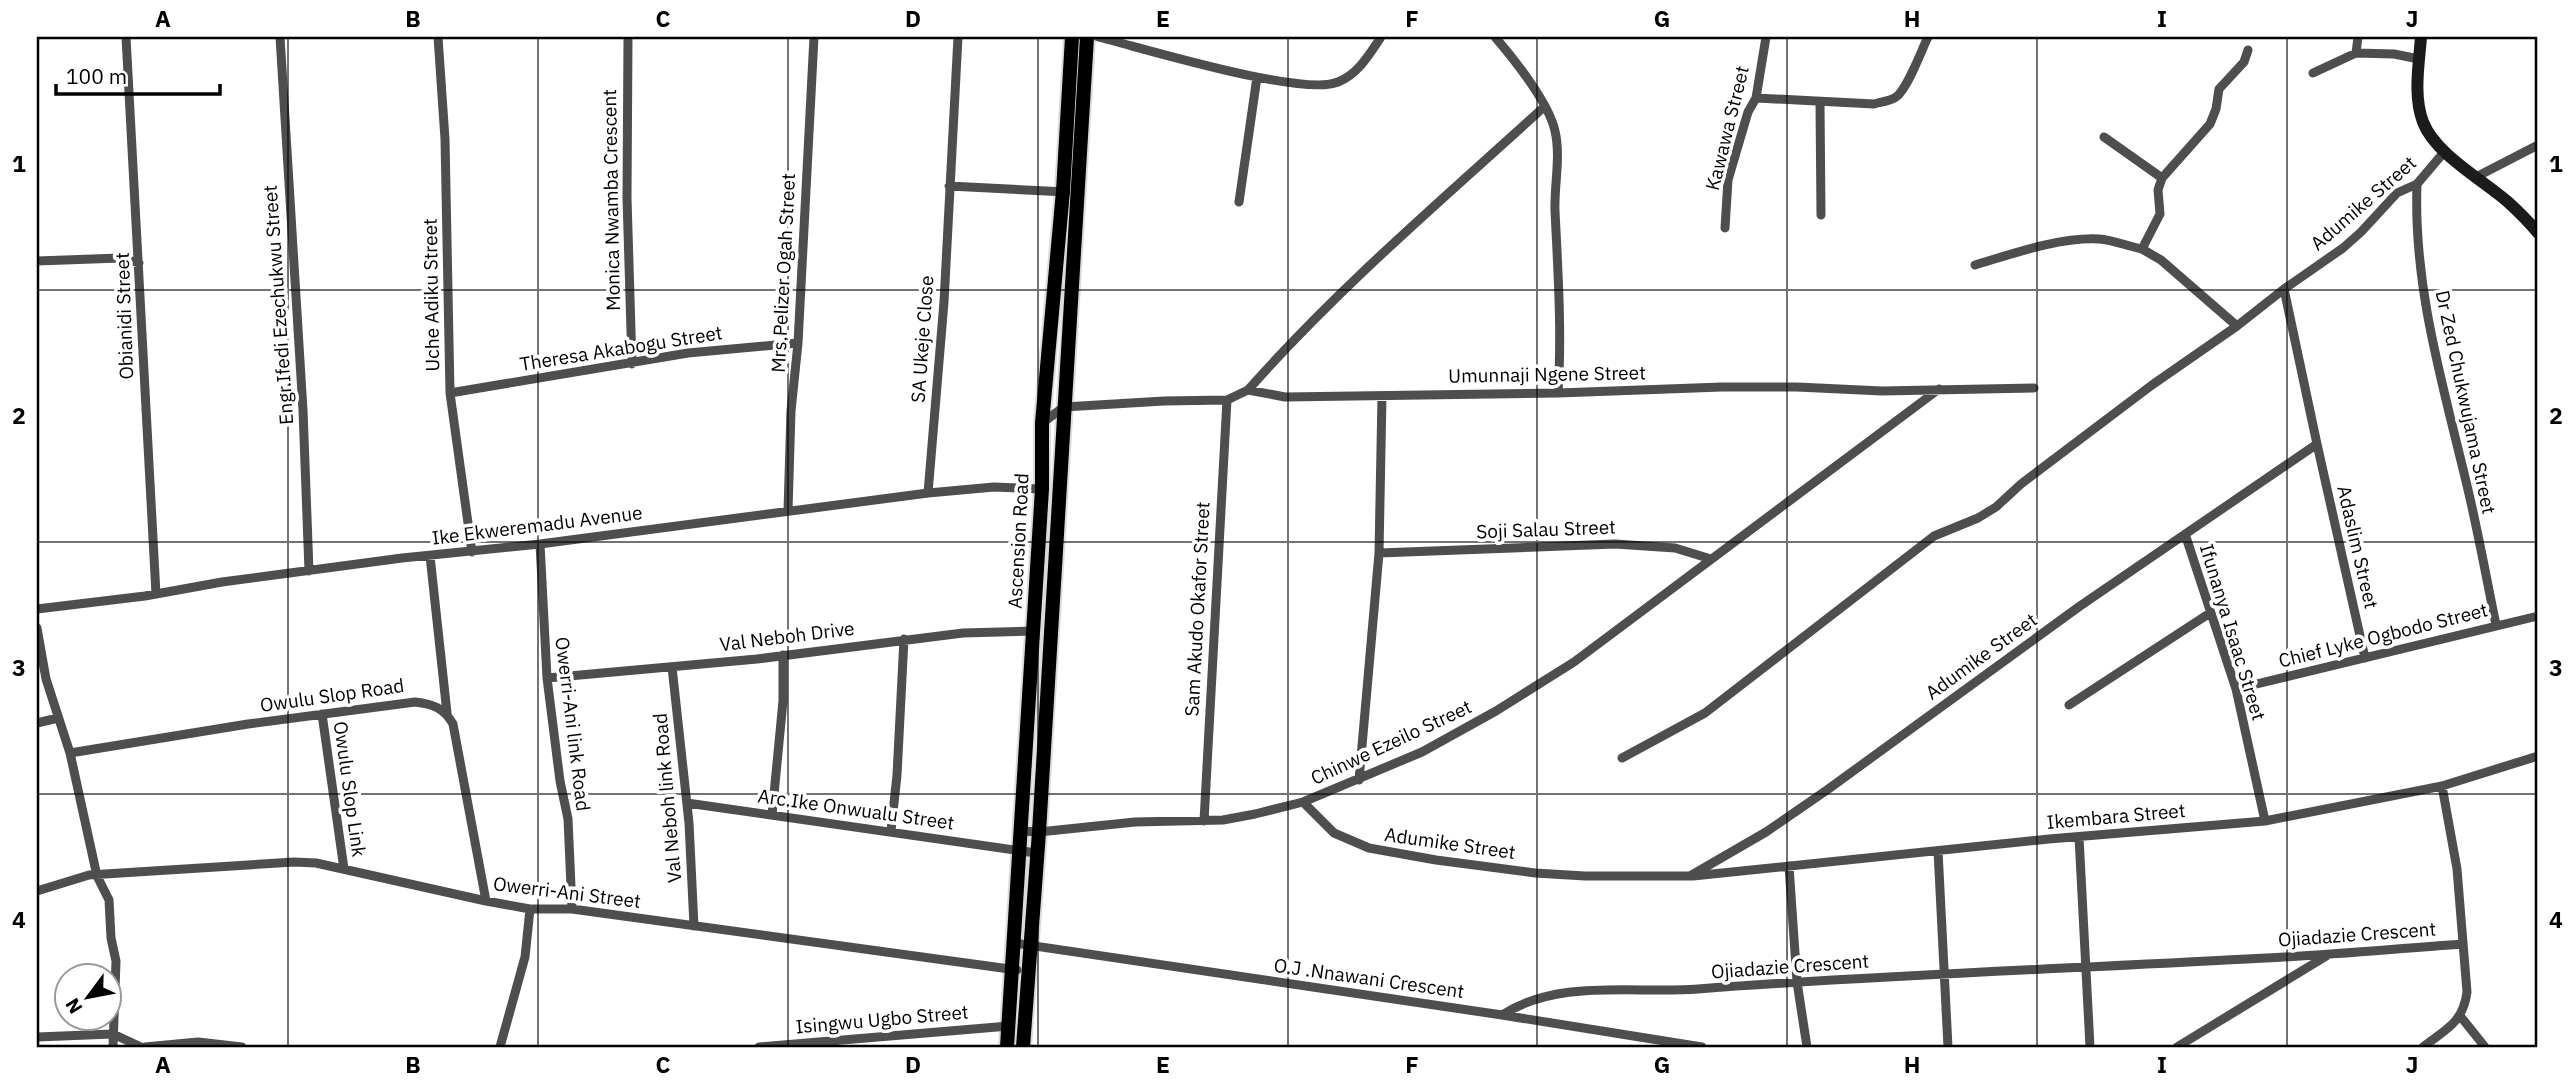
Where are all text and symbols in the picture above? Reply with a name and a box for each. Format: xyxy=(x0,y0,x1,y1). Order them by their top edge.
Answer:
text: A xyxy=(155,3,171,33)
text: B xyxy=(405,3,421,33)
text: C xyxy=(656,3,671,33)
text: D xyxy=(905,3,921,33)
text: E xyxy=(1156,3,1170,33)
text: F xyxy=(1405,3,1419,33)
text: G xyxy=(1654,3,1670,33)
text: H xyxy=(1904,3,1920,33)
text: I xyxy=(2157,3,2167,33)
text: J xyxy=(2406,3,2418,33)
scale bar xyxy=(56,52,220,96)
text: 100 m xyxy=(66,62,127,90)
street label: Kawawa Street xyxy=(1700,63,1754,193)
street label: Monica Nwamba Crescent xyxy=(597,89,625,311)
text: 1 xyxy=(12,148,26,178)
text: 1 xyxy=(2549,148,2563,178)
street label: Adumike Street xyxy=(2305,151,2421,255)
street label: Mrs.Pelizer Ogah Street xyxy=(766,173,800,373)
street label: Engr.Ifedi Ezechukwu Street xyxy=(258,184,298,426)
street label: Uche Adiku Street xyxy=(418,218,444,372)
street label: Obianidi Street xyxy=(110,252,138,380)
street label: SA Ukeje Close xyxy=(906,274,938,404)
street label: Dr Zed Chukwujama Street xyxy=(2431,288,2501,516)
street label: Theresa Akabogu Street xyxy=(518,320,724,376)
street label: Umunnaji Ngene Street xyxy=(1448,360,1646,388)
text: 2 xyxy=(12,400,26,430)
text: 2 xyxy=(2549,400,2563,430)
street label: Ascension Road xyxy=(1002,473,1034,609)
street label: Adaslim Street xyxy=(2332,483,2384,611)
street label: Ike Ekweremadu Avenue xyxy=(430,500,644,550)
street label: Sam Akudo Okafor Street xyxy=(1179,501,1215,717)
street label: Soji Salau Street xyxy=(1476,515,1616,543)
street label: Ifunanya Isaac Street xyxy=(2195,541,2271,723)
street label: Chief Lyke Ogbodo Street xyxy=(2276,597,2490,673)
street label: Adumike Street xyxy=(1921,607,2041,705)
street label: Val Neboh Drive xyxy=(718,616,856,656)
street label: Owerri-Ani link Road xyxy=(550,636,596,812)
text: 3 xyxy=(12,652,26,682)
text: 3 xyxy=(2549,652,2563,682)
street label: Owulu Slop Road xyxy=(258,673,406,717)
street label: Chinwe Ezeilo Street xyxy=(1307,694,1475,790)
street label: Val Neboh link Road xyxy=(648,712,686,884)
street label: Owulu Slop Link xyxy=(329,720,371,858)
street label: Arc.Ike Onwualu Street xyxy=(756,783,956,835)
street label: Ikembara Street xyxy=(2046,798,2186,834)
street label: Adumike Street xyxy=(1383,822,1517,864)
street label: Owerri-Ani Street xyxy=(492,871,642,913)
text: 4 xyxy=(12,904,26,934)
text: 4 xyxy=(2549,904,2563,934)
street label: Ojiadazie Crescent xyxy=(2277,917,2437,951)
street label: Ojiadazie Crescent xyxy=(1710,949,1870,983)
street label: O.J .Nnawani Crescent xyxy=(1272,953,1466,1003)
north arrow xyxy=(52,962,122,1032)
text: N xyxy=(60,994,87,1018)
street label: Isingwu Ugbo Street xyxy=(795,999,969,1039)
text: A xyxy=(155,1049,171,1079)
text: B xyxy=(405,1049,421,1079)
text: C xyxy=(656,1049,671,1079)
text: D xyxy=(905,1049,921,1079)
text: E xyxy=(1156,1049,1170,1079)
text: F xyxy=(1405,1049,1419,1079)
text: G xyxy=(1654,1049,1670,1079)
text: H xyxy=(1904,1049,1920,1079)
text: I xyxy=(2157,1049,2167,1079)
text: J xyxy=(2406,1049,2418,1079)

